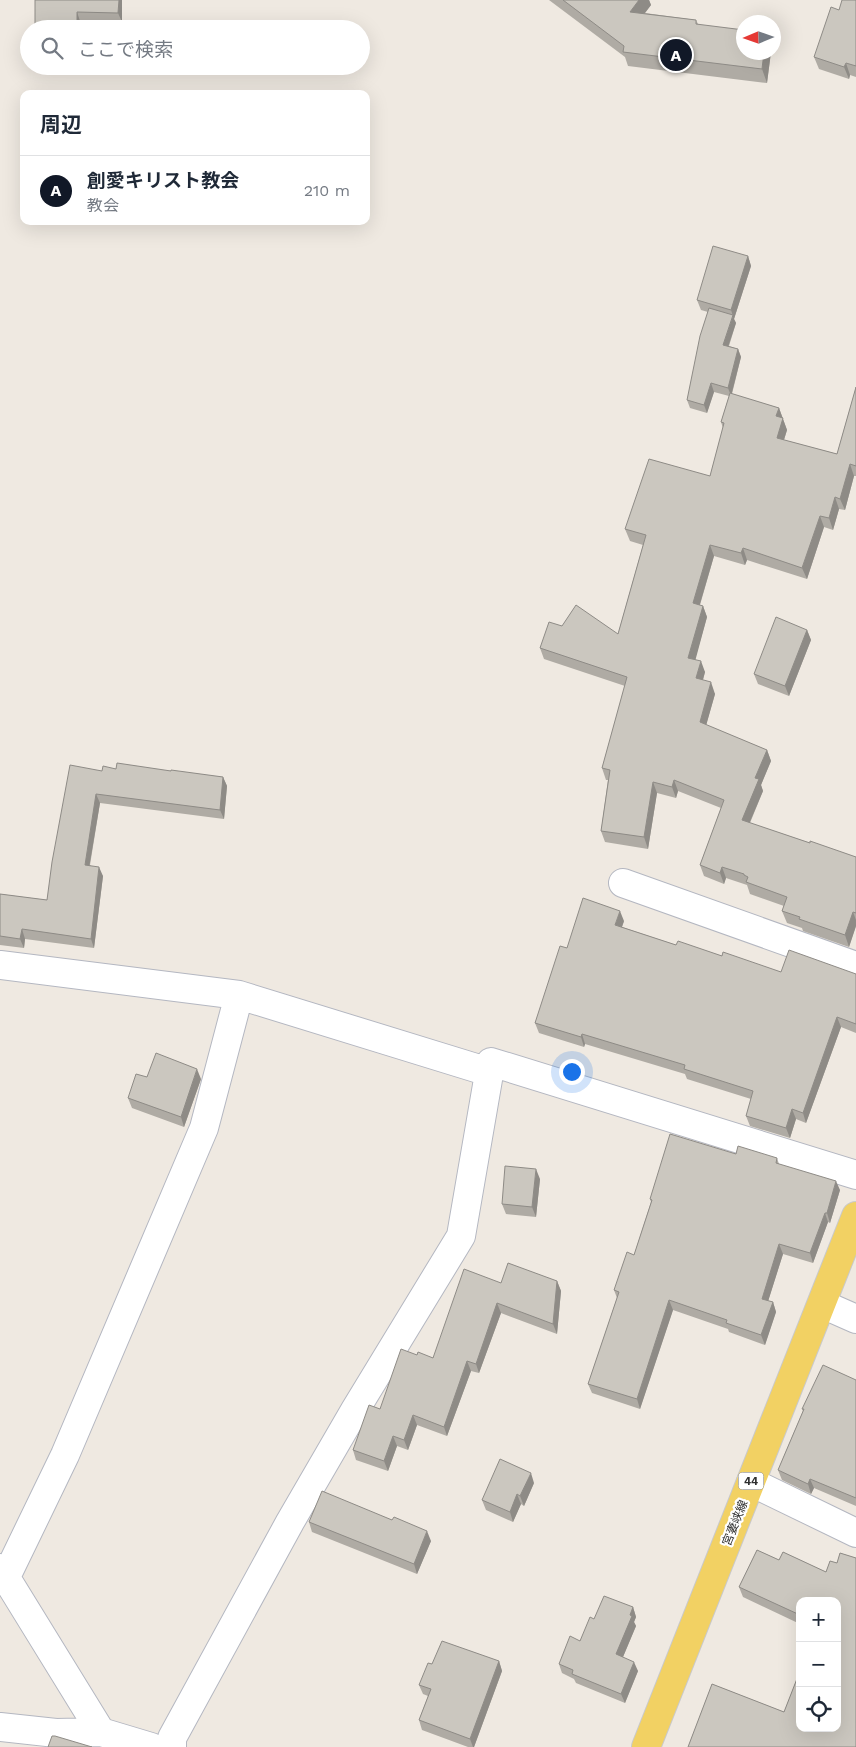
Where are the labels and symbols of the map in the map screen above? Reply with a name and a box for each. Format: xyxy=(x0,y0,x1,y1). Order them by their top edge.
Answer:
north arrow xyxy=(736,15,781,60)
pin: A xyxy=(660,36,692,74)
your location xyxy=(559,1059,585,1085)
road number: 44 xyxy=(738,1472,764,1490)
street label: 宮妻峡線 xyxy=(720,1498,750,1548)

